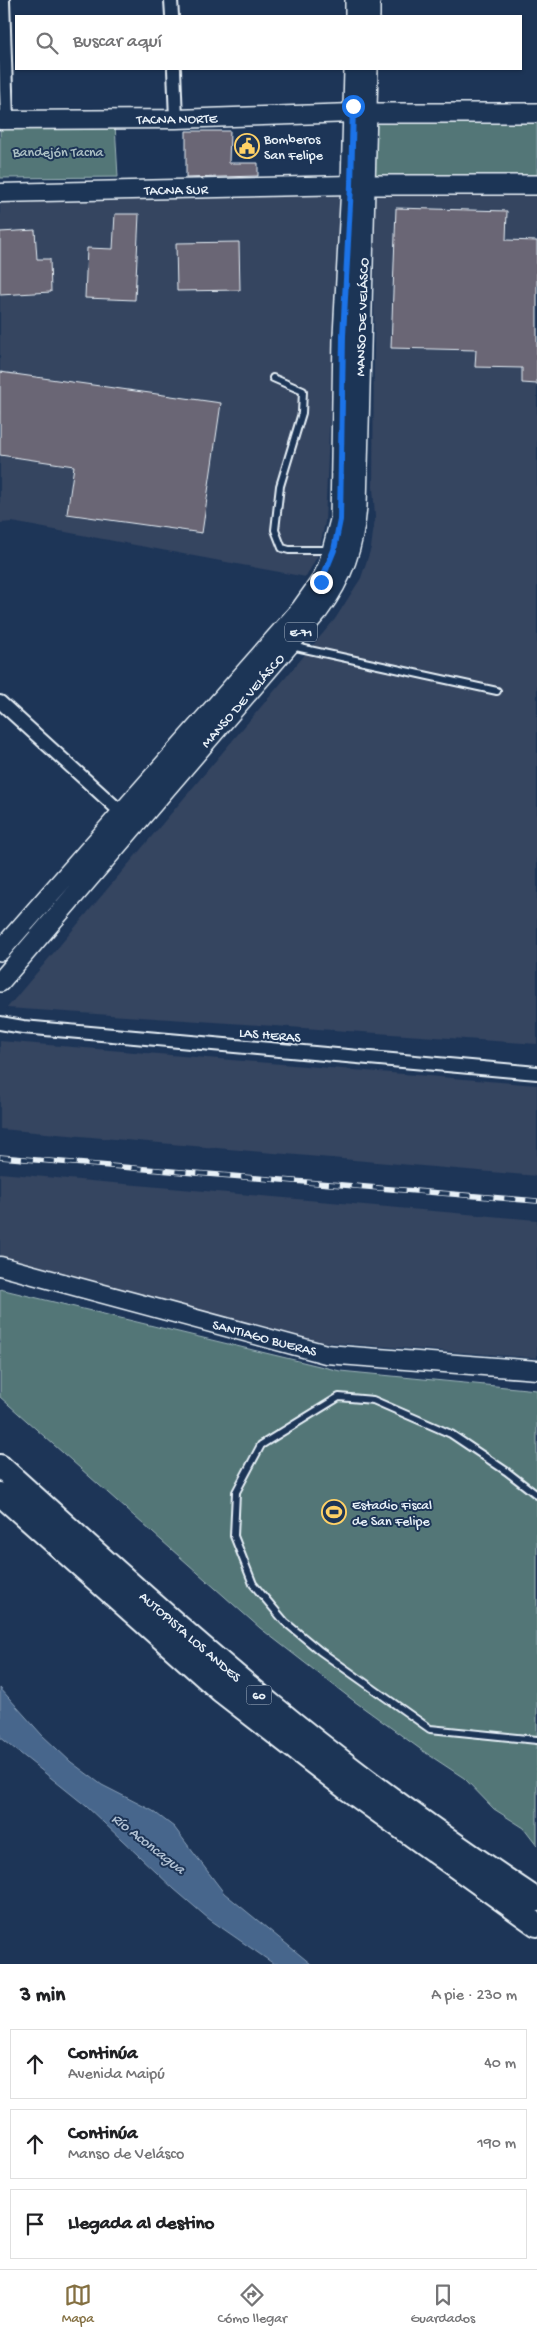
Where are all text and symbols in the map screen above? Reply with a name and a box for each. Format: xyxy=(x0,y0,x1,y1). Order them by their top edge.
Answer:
search box xyxy=(15,15,522,70)
icon: search xyxy=(33,29,61,57)
text: Buscar aquí xyxy=(73,31,162,54)
route start xyxy=(342,95,365,118)
street label: TACNA NORTE xyxy=(135,111,219,130)
place label: Bomberos San Felipe xyxy=(263,132,324,165)
public building icon: Bomberos San Felipe xyxy=(234,133,260,159)
park label: Bandejón Tacna xyxy=(12,145,105,162)
street label: TACNA SUR xyxy=(143,182,209,201)
street label: MANSO DE VELÁSCO xyxy=(353,257,374,377)
route end xyxy=(310,571,333,594)
road number: E-71 xyxy=(285,622,317,642)
street label: MANSO DE VELÁSCO xyxy=(198,651,290,752)
street label: LAS HERAS xyxy=(238,1025,302,1048)
street label: SANTIAGO BUERAS xyxy=(210,1317,319,1362)
place label: Estadio Fiscal de San Felipe xyxy=(352,1498,432,1531)
sports icon: Estadio Fiscal de San Felipe xyxy=(321,1499,347,1525)
street label: AUTOPISTA LOS ANDES xyxy=(135,1589,244,1687)
road number: 60 xyxy=(246,1686,272,1704)
water label: Río Aconcagua xyxy=(107,1810,190,1880)
text: 3 min xyxy=(20,1984,65,2009)
text: A pie · 230 m xyxy=(431,1987,517,2006)
text: Continúa xyxy=(68,2043,138,2066)
icon: ahead xyxy=(21,2050,49,2078)
text: 40 m xyxy=(484,2055,516,2074)
text: Avenida Maipú xyxy=(68,2066,165,2085)
text: Continúa xyxy=(68,2123,138,2146)
icon: ahead xyxy=(21,2130,49,2158)
text: 190 m xyxy=(477,2135,516,2154)
text: Manso de Velásco xyxy=(68,2146,184,2165)
icon: arrive xyxy=(21,2210,49,2238)
text: Llegada al destino xyxy=(68,2213,214,2236)
tab: Mapa xyxy=(62,2281,94,2328)
tab: Cómo llegar xyxy=(217,2281,287,2328)
tab: Guardados xyxy=(410,2281,475,2328)

